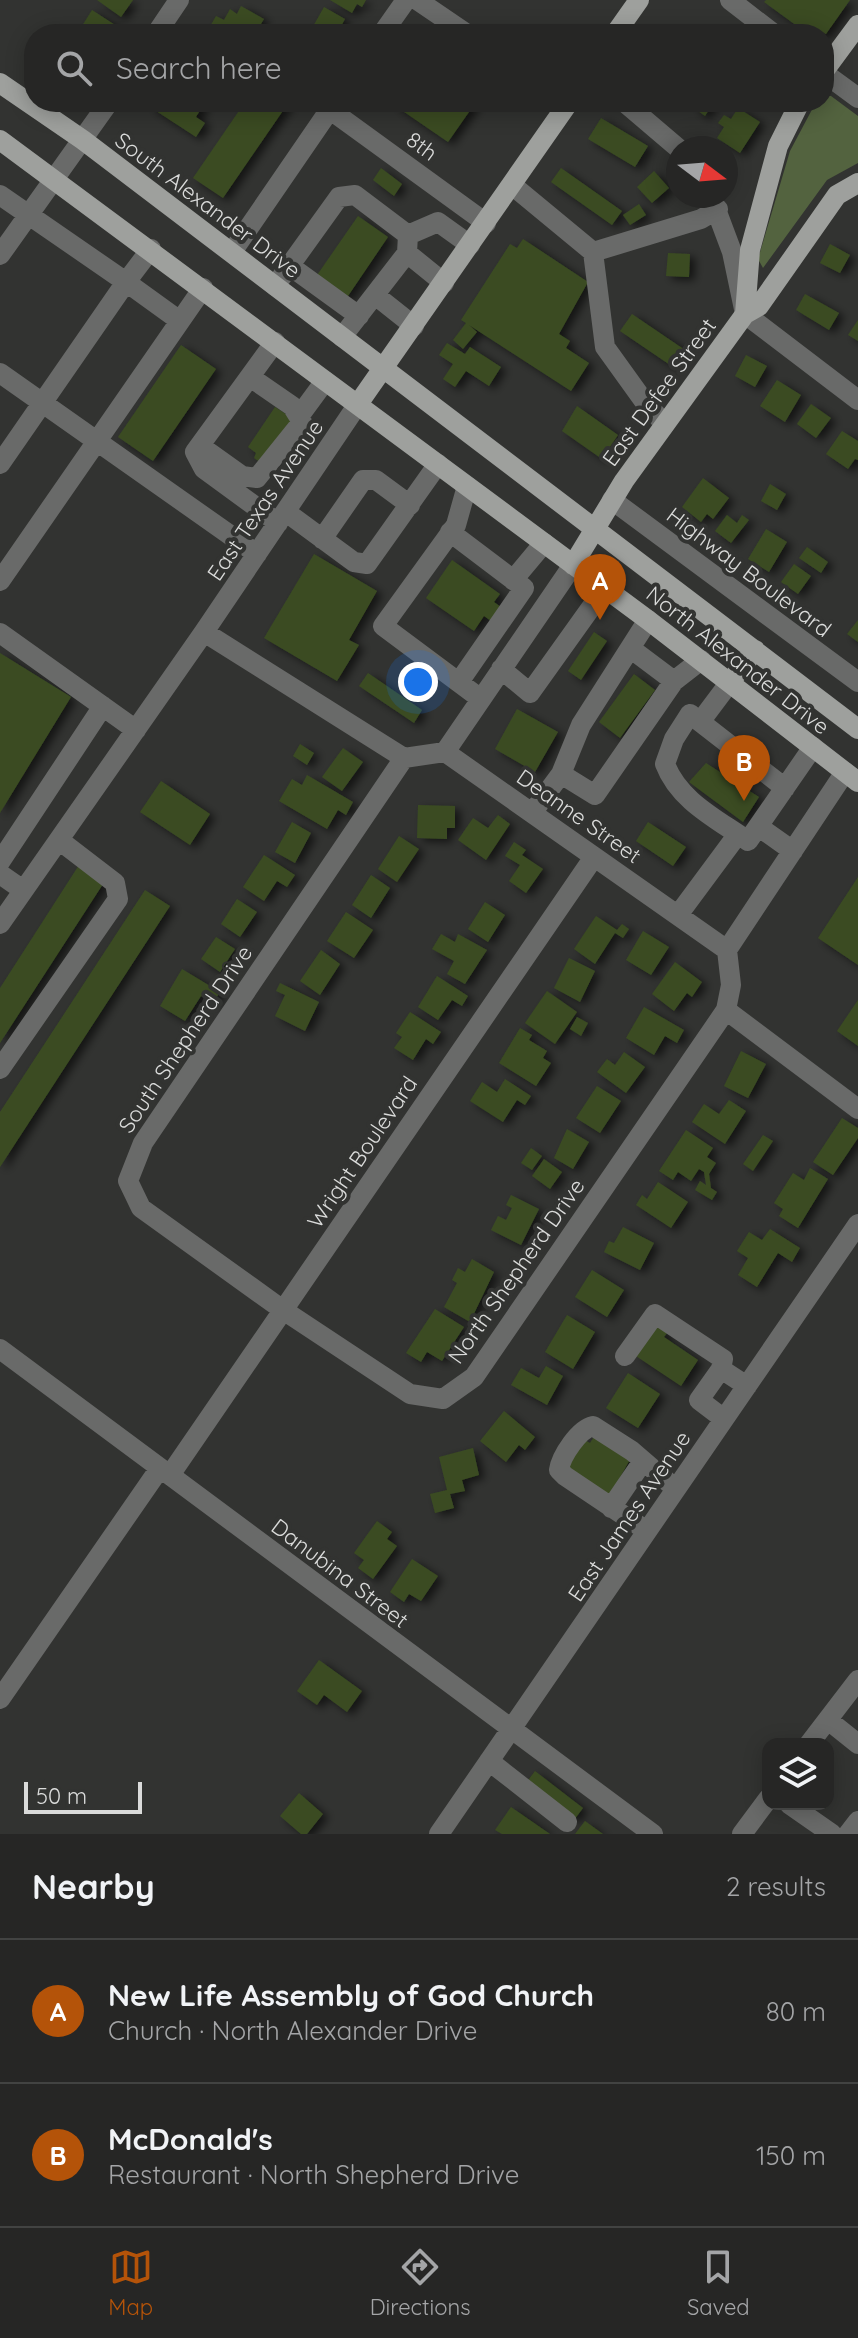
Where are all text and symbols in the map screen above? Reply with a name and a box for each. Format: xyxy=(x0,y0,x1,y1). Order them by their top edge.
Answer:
search box xyxy=(24,24,834,112)
icon: search xyxy=(52,46,96,90)
text: Search here xyxy=(116,49,282,87)
street label: 8th xyxy=(401,125,443,167)
street label: South Alexander Drive xyxy=(110,126,306,284)
north arrow xyxy=(666,136,738,208)
street label: East Defee Street xyxy=(596,313,722,471)
street label: East Texas Avenue xyxy=(201,414,329,586)
street label: Highway Boulevard xyxy=(661,501,837,643)
pin: A xyxy=(574,554,626,620)
street label: North Alexander Drive xyxy=(641,580,835,740)
your location xyxy=(398,662,438,702)
pin: B xyxy=(718,735,770,801)
street label: Deanne Street xyxy=(511,763,647,869)
street label: South Shepherd Drive xyxy=(112,940,258,1138)
street label: Wright Boulevard xyxy=(301,1071,423,1233)
street label: North Shepherd Drive xyxy=(442,1173,590,1369)
street label: East James Avenue xyxy=(562,1425,696,1607)
street label: Danubina Street xyxy=(266,1512,414,1634)
map controls xyxy=(762,1738,834,1810)
button: layers xyxy=(762,1738,834,1810)
scale bar xyxy=(24,1778,142,1814)
text: 50 m xyxy=(36,1782,87,1810)
text: Nearby xyxy=(32,1865,155,1908)
text: 2 results xyxy=(726,1870,826,1903)
text: New Life Assembly of God Church xyxy=(108,1976,594,2014)
text: A xyxy=(50,1995,66,2028)
text: 80 m xyxy=(766,1995,826,2028)
text: Church · North Alexander Drive xyxy=(108,2014,477,2047)
text: McDonald's xyxy=(108,2120,273,2158)
text: B xyxy=(49,2139,67,2172)
text: 150 m xyxy=(756,2139,826,2172)
text: Restaurant · North Shepherd Drive xyxy=(108,2158,519,2191)
tab: Map xyxy=(108,2245,153,2321)
tab: Directions xyxy=(370,2245,470,2321)
tab: Saved xyxy=(687,2245,750,2321)

